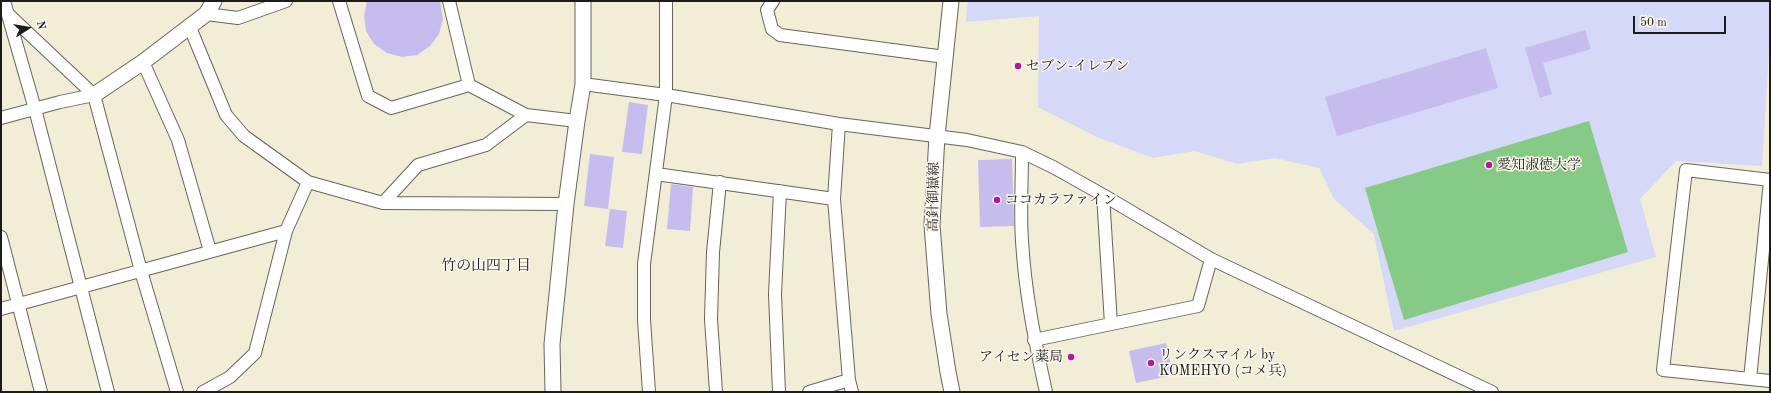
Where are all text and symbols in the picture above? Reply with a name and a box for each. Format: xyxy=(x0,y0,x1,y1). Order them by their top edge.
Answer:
north arrow xyxy=(8,8,48,48)
scale bar xyxy=(1635,8,1728,34)
text: 50 m xyxy=(1640,17,1667,29)
text: N xyxy=(34,20,46,31)
place label: セブン-イレブン xyxy=(1026,58,1129,74)
marker: セブン-イレブン xyxy=(1013,61,1023,71)
place label: 愛知淑徳大学 xyxy=(1497,157,1581,173)
marker: 愛知淑徳大学 xyxy=(1484,160,1494,170)
street label: 高針御嶽線 xyxy=(925,162,943,232)
place label: ココカラファイン xyxy=(1005,192,1117,208)
marker: ココカラファイン xyxy=(992,195,1002,205)
district label: 竹の山四丁目 xyxy=(441,257,531,275)
place label: リンクスマイル by KOMEHYO (コメ兵) xyxy=(1159,347,1287,380)
place label: アイセン薬局 xyxy=(979,349,1063,365)
marker: アイセン薬局 xyxy=(1066,352,1076,362)
marker: リンクスマイル by KOMEHYO (コメ兵) xyxy=(1146,358,1156,368)

